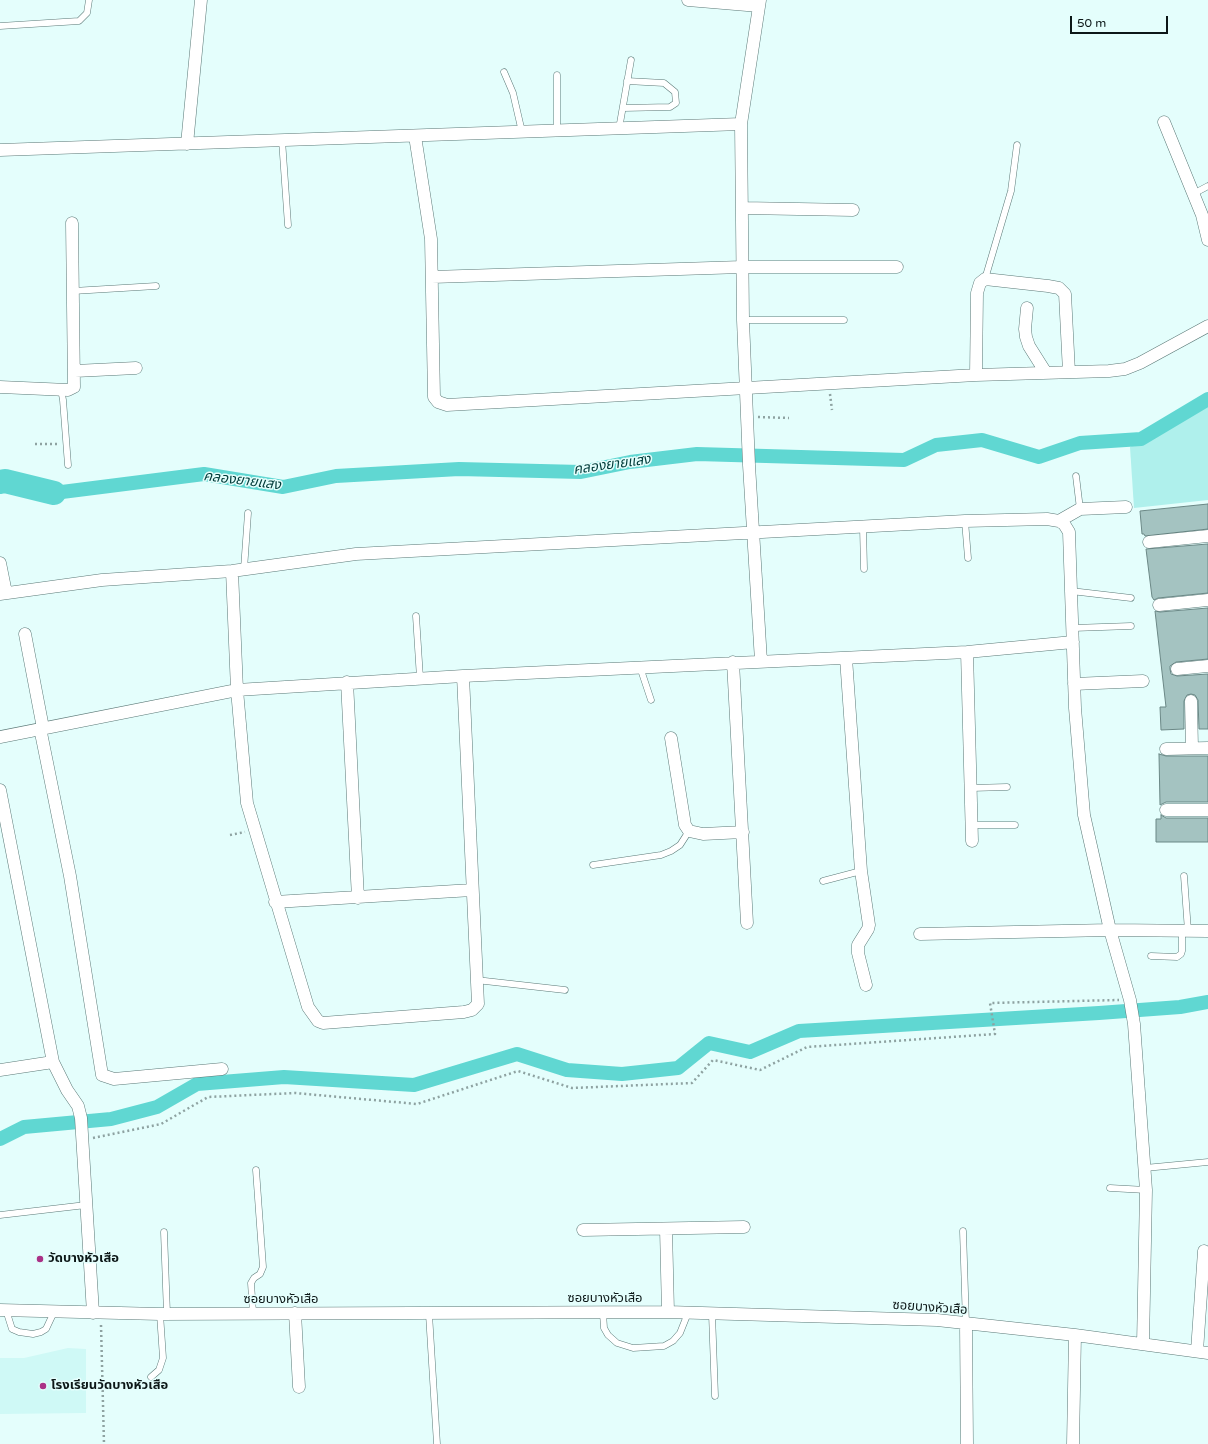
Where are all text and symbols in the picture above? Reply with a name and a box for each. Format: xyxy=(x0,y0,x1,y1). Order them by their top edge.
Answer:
scale bar xyxy=(1072,8,1170,34)
text: 50 m xyxy=(1077,16,1106,30)
water label: คลองยายแสง xyxy=(572,451,652,479)
water label: คลองยายแสง xyxy=(202,468,282,494)
place label: วัดบางหัวเสือ xyxy=(48,1251,119,1267)
marker: วัดบางหัวเสือ xyxy=(35,1254,45,1264)
street label: ซอยบางหัวเสือ xyxy=(567,1291,643,1307)
street label: ซอยบางหัวเสือ xyxy=(243,1292,319,1308)
street label: ซอยบางหัวเสือ xyxy=(892,1298,968,1318)
place label: โรงเรียนวัดบางหัวเสือ xyxy=(51,1378,168,1394)
marker: โรงเรียนวัดบางหัวเสือ xyxy=(38,1381,48,1391)

